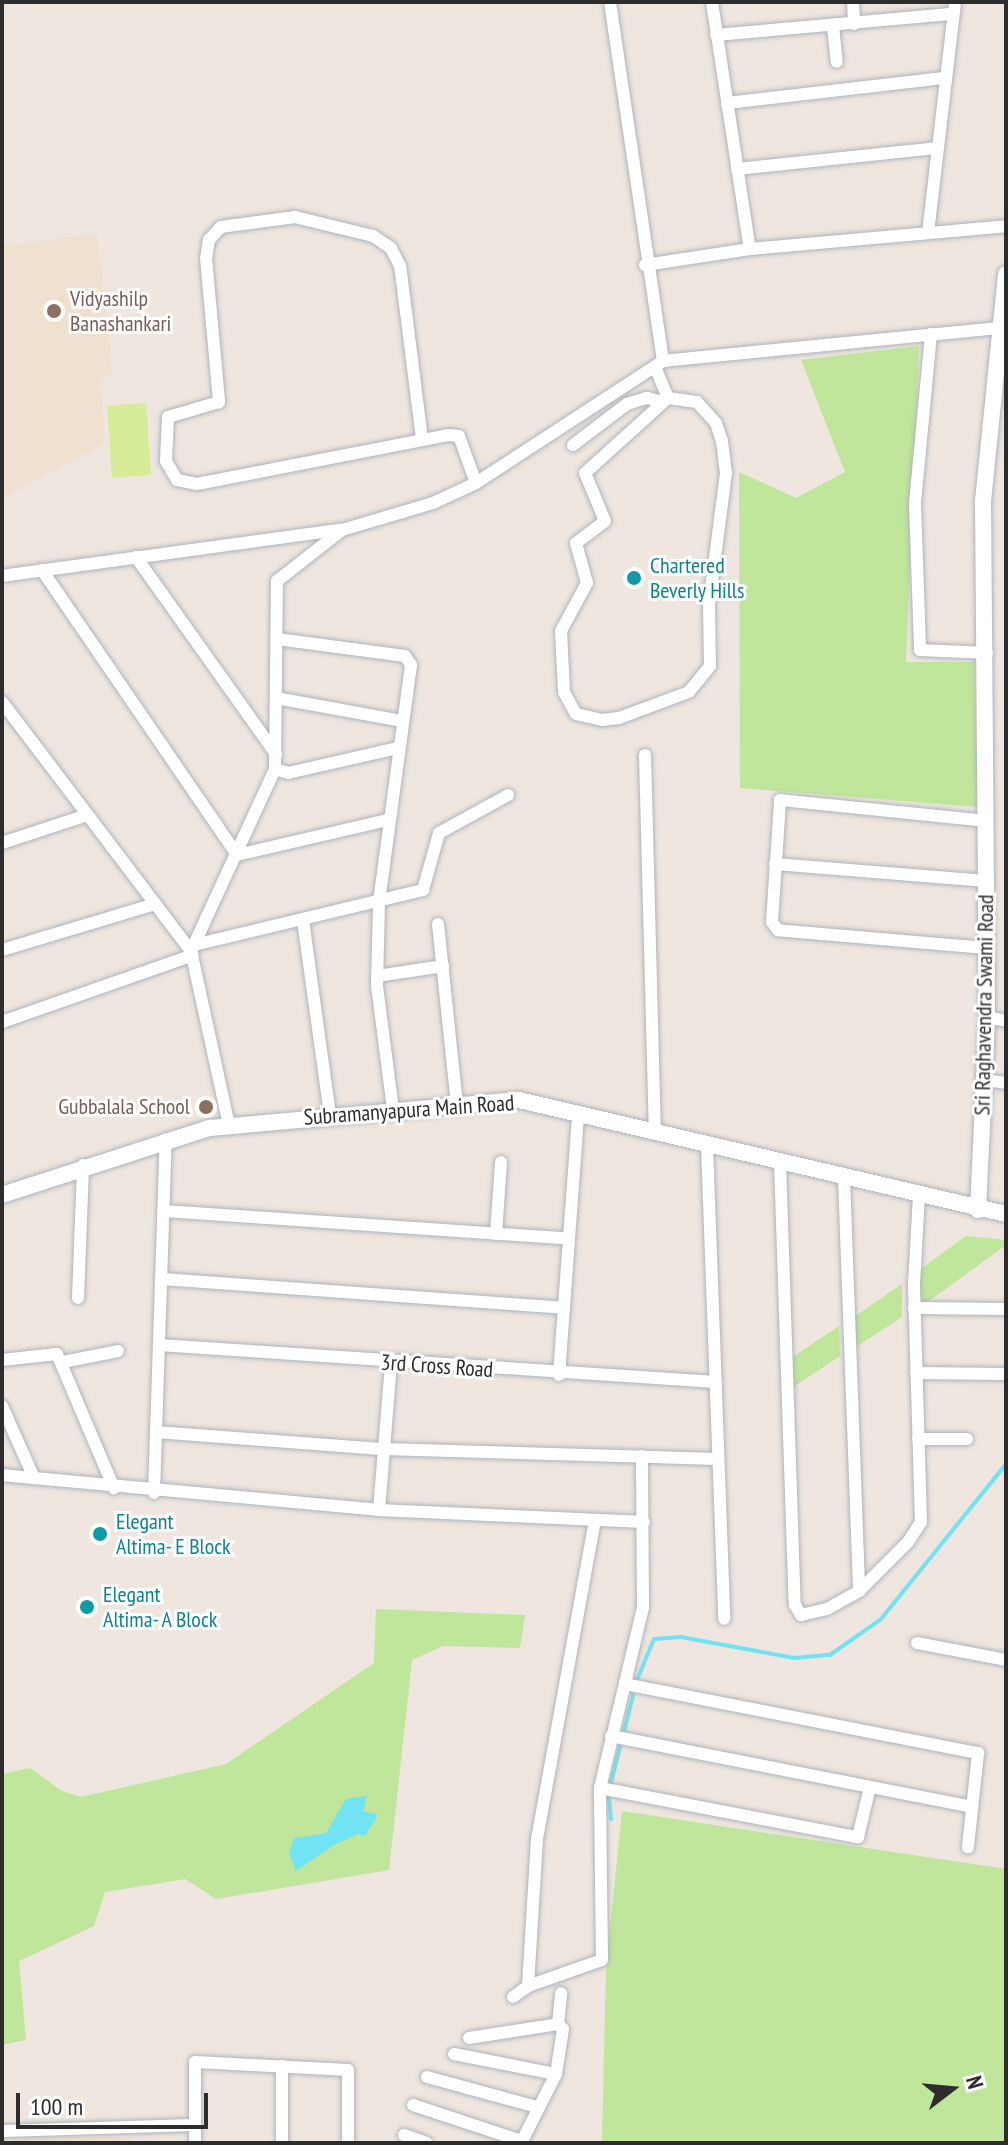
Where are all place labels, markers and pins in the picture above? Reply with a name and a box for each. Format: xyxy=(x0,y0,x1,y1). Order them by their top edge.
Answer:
place label: Vidyashilp Banashankari xyxy=(70,285,171,336)
marker: Vidyashilp Banashankari xyxy=(45,302,63,320)
place label: Chartered Beverly Hills xyxy=(650,552,745,604)
marker: Chartered Beverly Hills xyxy=(625,569,643,587)
place label: Gubbalala School xyxy=(58,1094,190,1120)
marker: Gubbalala School xyxy=(197,1098,215,1116)
place label: Elegant Altima- E Block xyxy=(116,1508,232,1560)
marker: Elegant Altima- E Block xyxy=(91,1525,109,1543)
place label: Elegant Altima- A Block xyxy=(103,1581,220,1632)
marker: Elegant Altima- A Block xyxy=(78,1598,96,1616)

